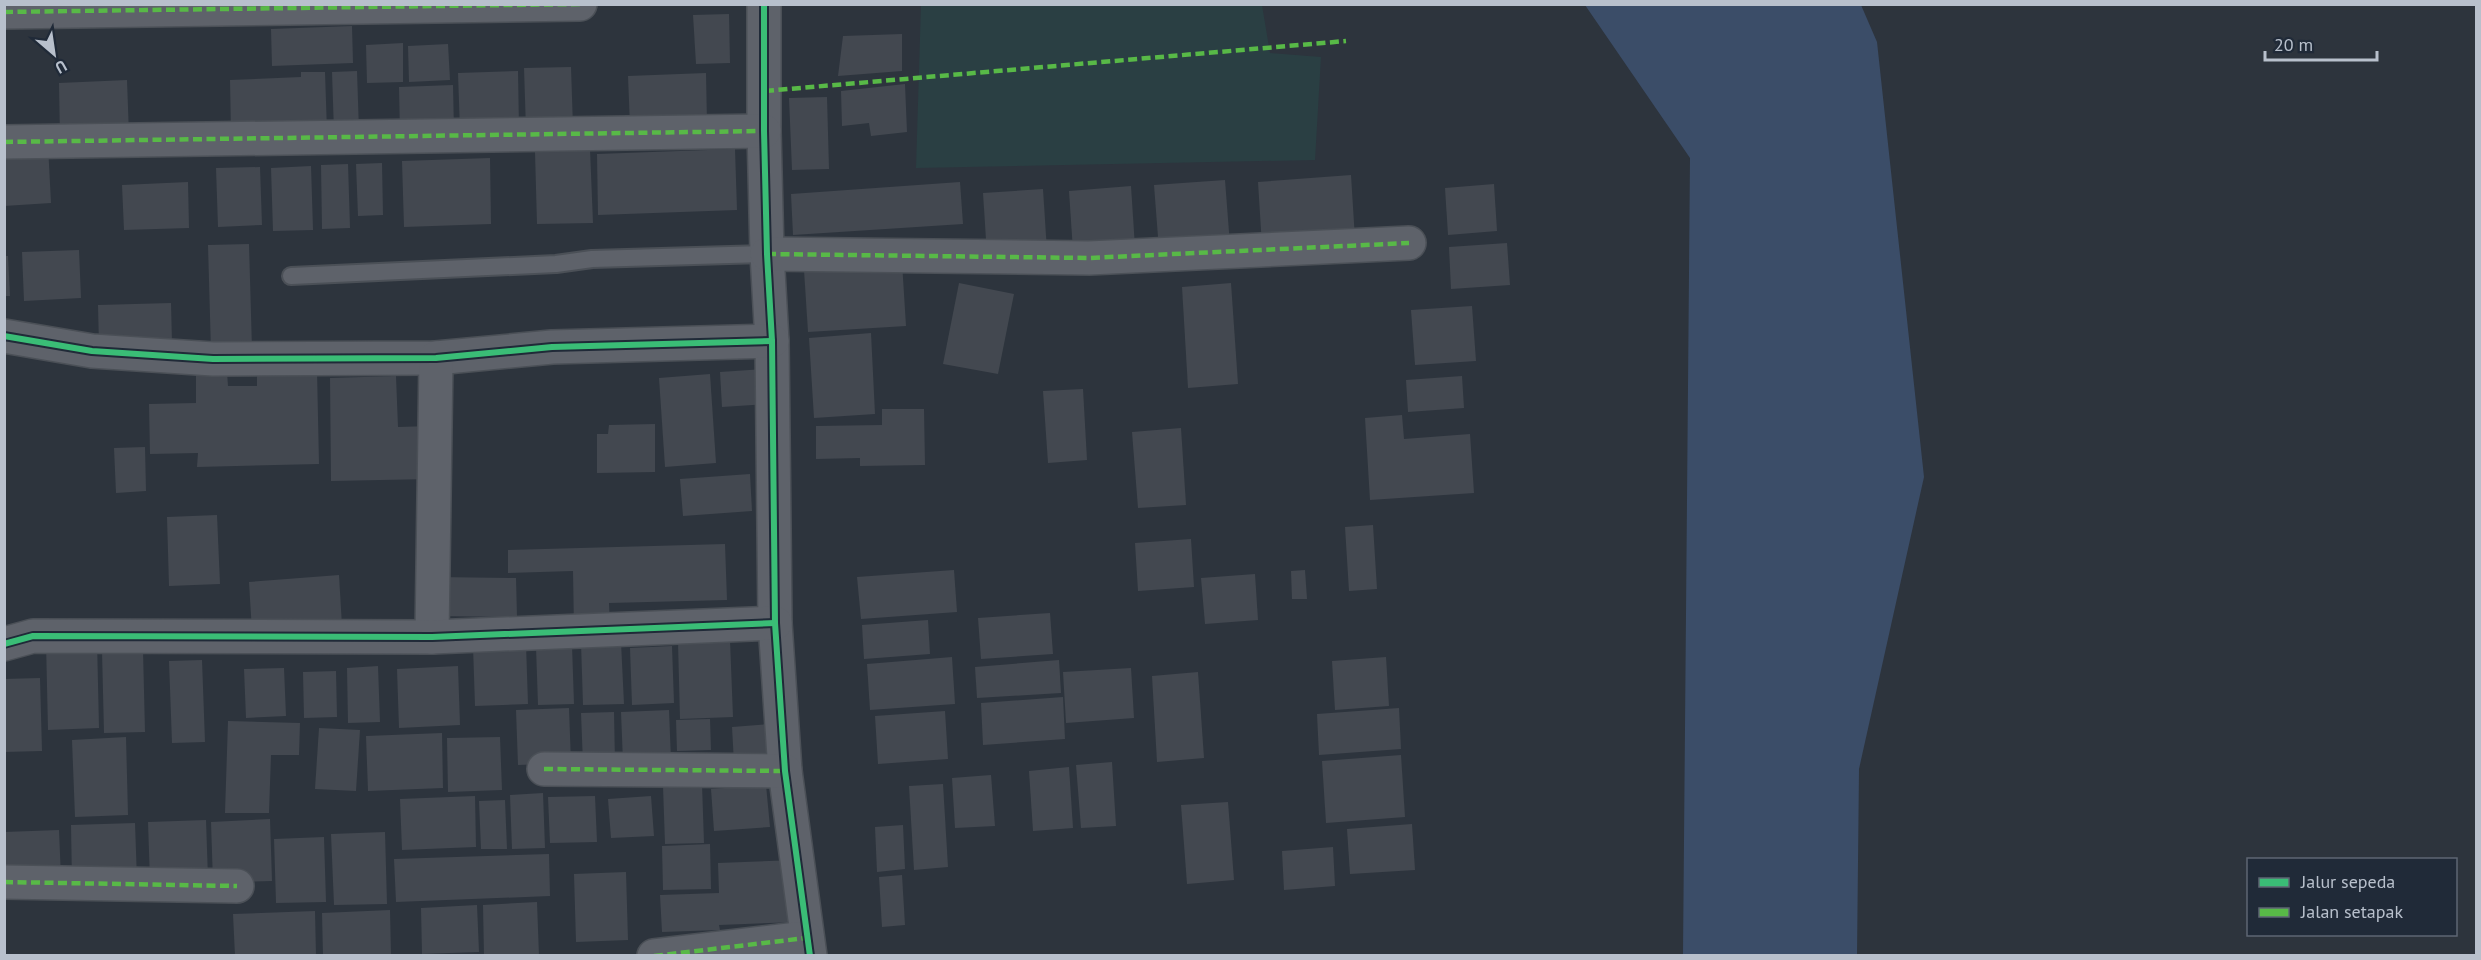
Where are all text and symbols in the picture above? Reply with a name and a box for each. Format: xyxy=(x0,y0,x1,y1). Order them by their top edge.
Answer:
north arrow xyxy=(24,24,84,84)
scale bar xyxy=(2265,24,2378,62)
text: 20 m xyxy=(2274,33,2313,56)
text: U xyxy=(52,56,71,78)
legend xyxy=(2247,858,2457,936)
text: Jalur sepeda xyxy=(2300,870,2395,893)
text: Jalan setapak xyxy=(2300,900,2403,923)

